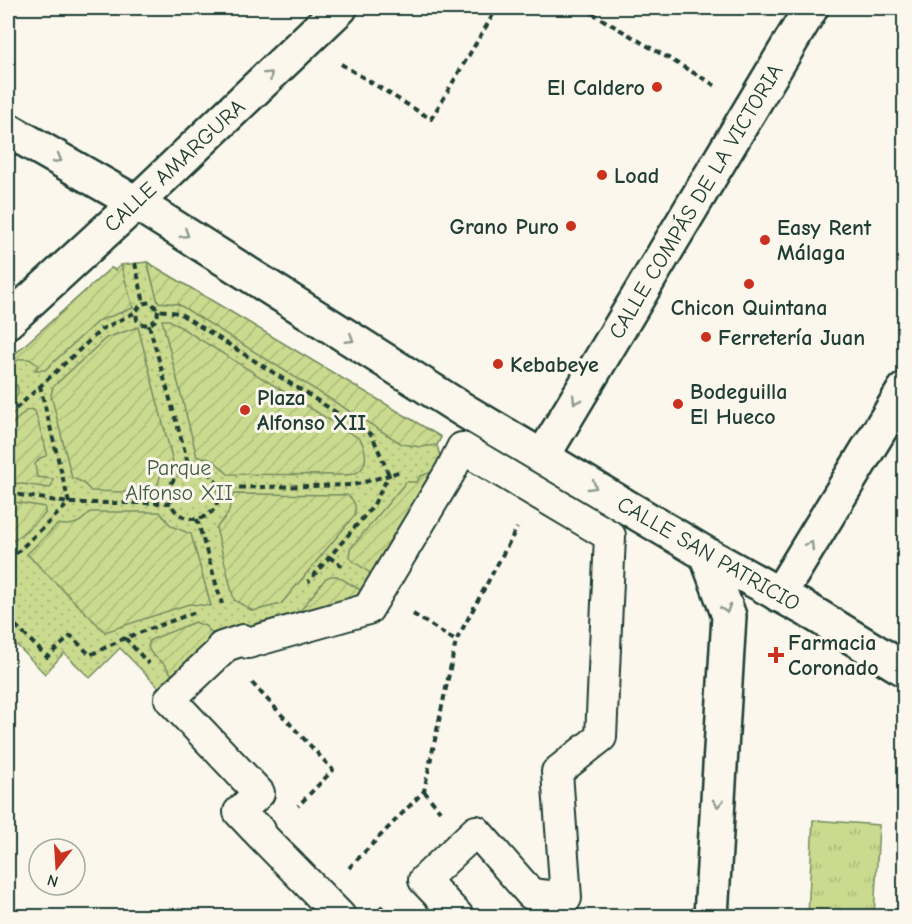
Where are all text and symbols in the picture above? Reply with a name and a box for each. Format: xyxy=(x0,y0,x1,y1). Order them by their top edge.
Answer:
street label: CALLE COMPÁS DE LA VICTORIA xyxy=(603,59,789,344)
one-way arrow xyxy=(262,72,273,83)
place label: El Caldero xyxy=(547,75,645,101)
marker: El Caldero xyxy=(650,80,664,94)
street label: CALLE AMARGURA xyxy=(99,94,251,238)
one-way arrow xyxy=(52,152,63,163)
place label: Load xyxy=(614,163,659,189)
marker: Load xyxy=(595,168,609,182)
place label: Grano Puro xyxy=(449,214,559,240)
place label: Easy Rent Málaga xyxy=(777,215,872,266)
marker: Grano Puro xyxy=(564,219,578,233)
one-way arrow xyxy=(179,227,190,238)
marker: Easy Rent Málaga xyxy=(758,233,772,247)
marker: Chicon Quintana xyxy=(742,277,756,291)
place label: Chicon Quintana xyxy=(671,295,827,321)
place label: Ferretería Juan xyxy=(718,325,865,351)
marker: Ferretería Juan xyxy=(699,330,713,344)
one-way arrow xyxy=(344,331,354,343)
place label: Kebabeye xyxy=(510,352,599,378)
marker: Kebabeye xyxy=(491,357,505,371)
place label: Bodeguilla El Hueco xyxy=(690,379,787,430)
place label: Plaza Alfonso XII xyxy=(257,385,366,436)
one-way arrow xyxy=(572,394,584,404)
marker: Bodeguilla El Hueco xyxy=(671,397,685,411)
marker: Plaza Alfonso XII xyxy=(238,403,252,417)
park label: Parque Alfonso XII xyxy=(125,455,233,506)
one-way arrow xyxy=(587,479,597,491)
street label: CALLE SAN PATRICIO xyxy=(613,491,804,617)
one-way arrow xyxy=(803,541,815,551)
one-way arrow xyxy=(719,603,731,613)
place label: Farmacia Coronado xyxy=(788,630,879,681)
marker: Farmacia Coronado xyxy=(769,648,783,662)
one-way arrow xyxy=(712,798,725,807)
north arrow xyxy=(27,837,87,897)
text: N xyxy=(45,870,61,891)

